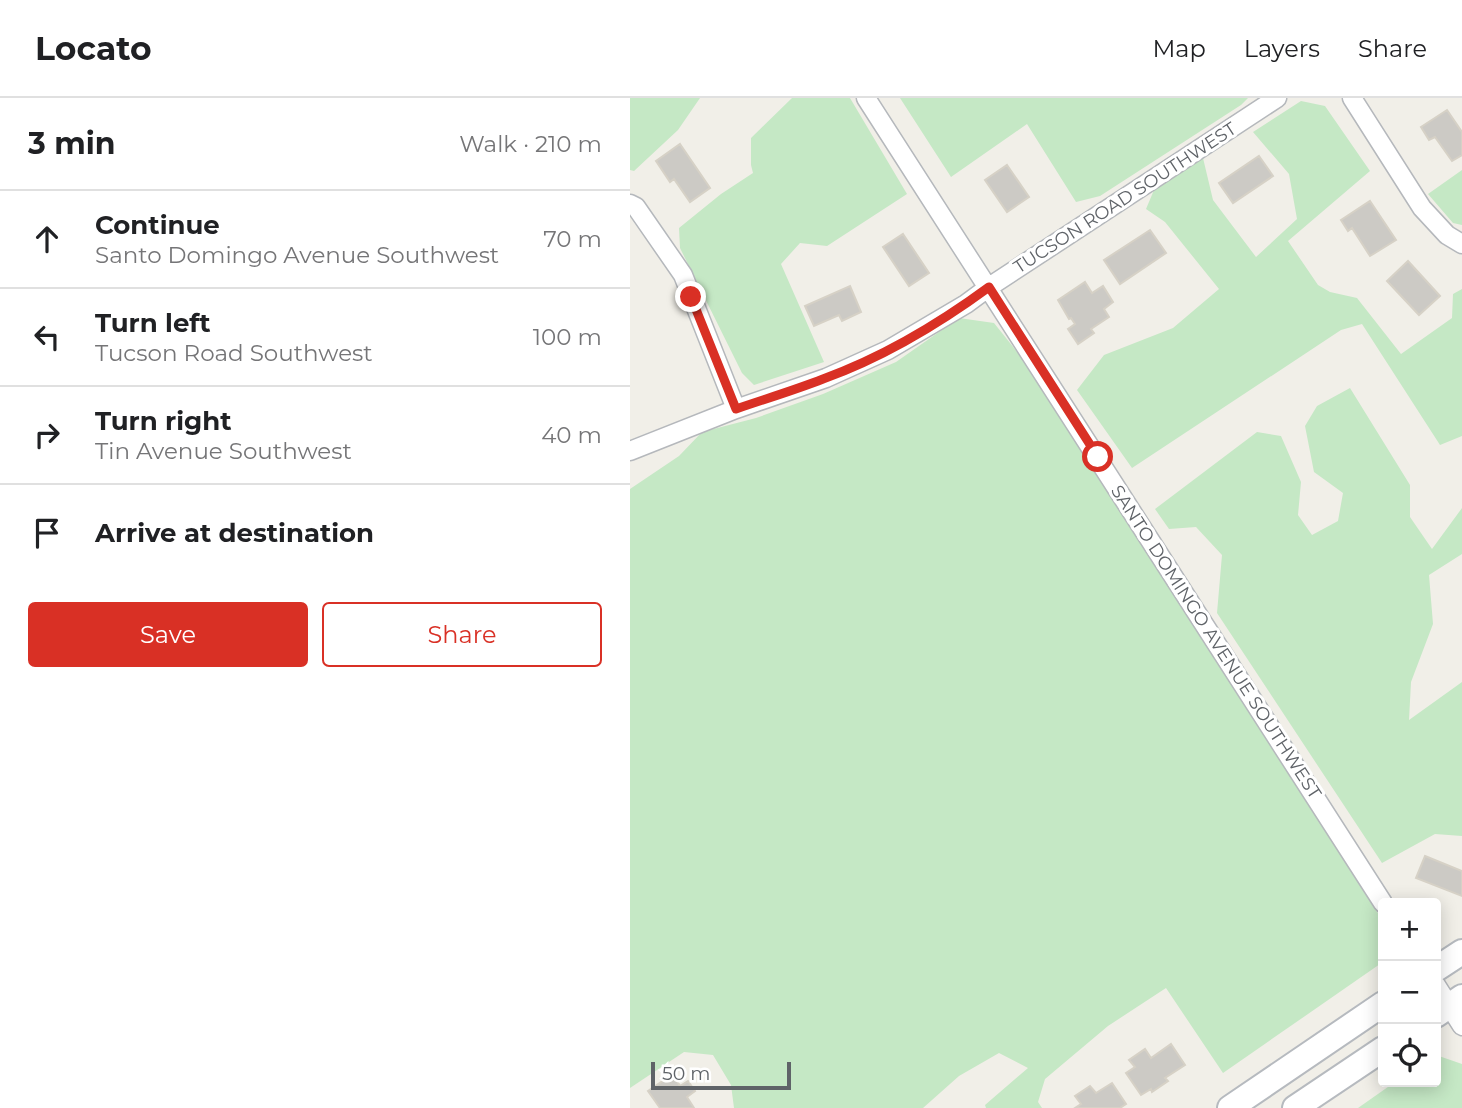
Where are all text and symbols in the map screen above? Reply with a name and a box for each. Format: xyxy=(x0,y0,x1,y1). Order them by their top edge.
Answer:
text: Locato xyxy=(35,28,152,68)
text: Map xyxy=(1152,34,1206,63)
text: Layers xyxy=(1244,34,1320,63)
text: Share xyxy=(1358,34,1427,63)
street label: TUCSON ROAD SOUTHWEST xyxy=(1010,117,1241,278)
text: 3 min xyxy=(28,125,115,162)
text: Walk · 210 m xyxy=(459,130,602,158)
text: Continue xyxy=(95,209,220,241)
icon: ahead xyxy=(28,220,66,258)
text: 70 m xyxy=(543,225,602,253)
text: Santo Domingo Avenue Southwest xyxy=(95,241,499,269)
route end xyxy=(675,281,706,312)
text: Turn left xyxy=(95,307,211,339)
icon: left xyxy=(28,318,66,356)
text: 100 m xyxy=(533,323,602,351)
text: Tucson Road Southwest xyxy=(95,339,373,367)
text: Turn right xyxy=(95,405,231,437)
icon: right xyxy=(28,416,66,454)
text: 40 m xyxy=(541,421,602,449)
text: Tin Avenue Southwest xyxy=(95,437,352,465)
route start xyxy=(1082,441,1113,472)
street label: SANTO DOMINGO AVENUE SOUTHWEST xyxy=(1106,481,1326,804)
icon: arrive xyxy=(28,514,66,552)
text: Arrive at destination xyxy=(95,517,374,549)
button: Save xyxy=(28,602,308,667)
button: Share xyxy=(322,602,602,667)
map controls xyxy=(1378,898,1441,1087)
button: + xyxy=(1378,898,1441,961)
button: − xyxy=(1378,961,1441,1024)
button: locate xyxy=(1378,1024,1441,1087)
scale bar xyxy=(651,1059,791,1091)
text: 50 m xyxy=(662,1062,710,1085)

